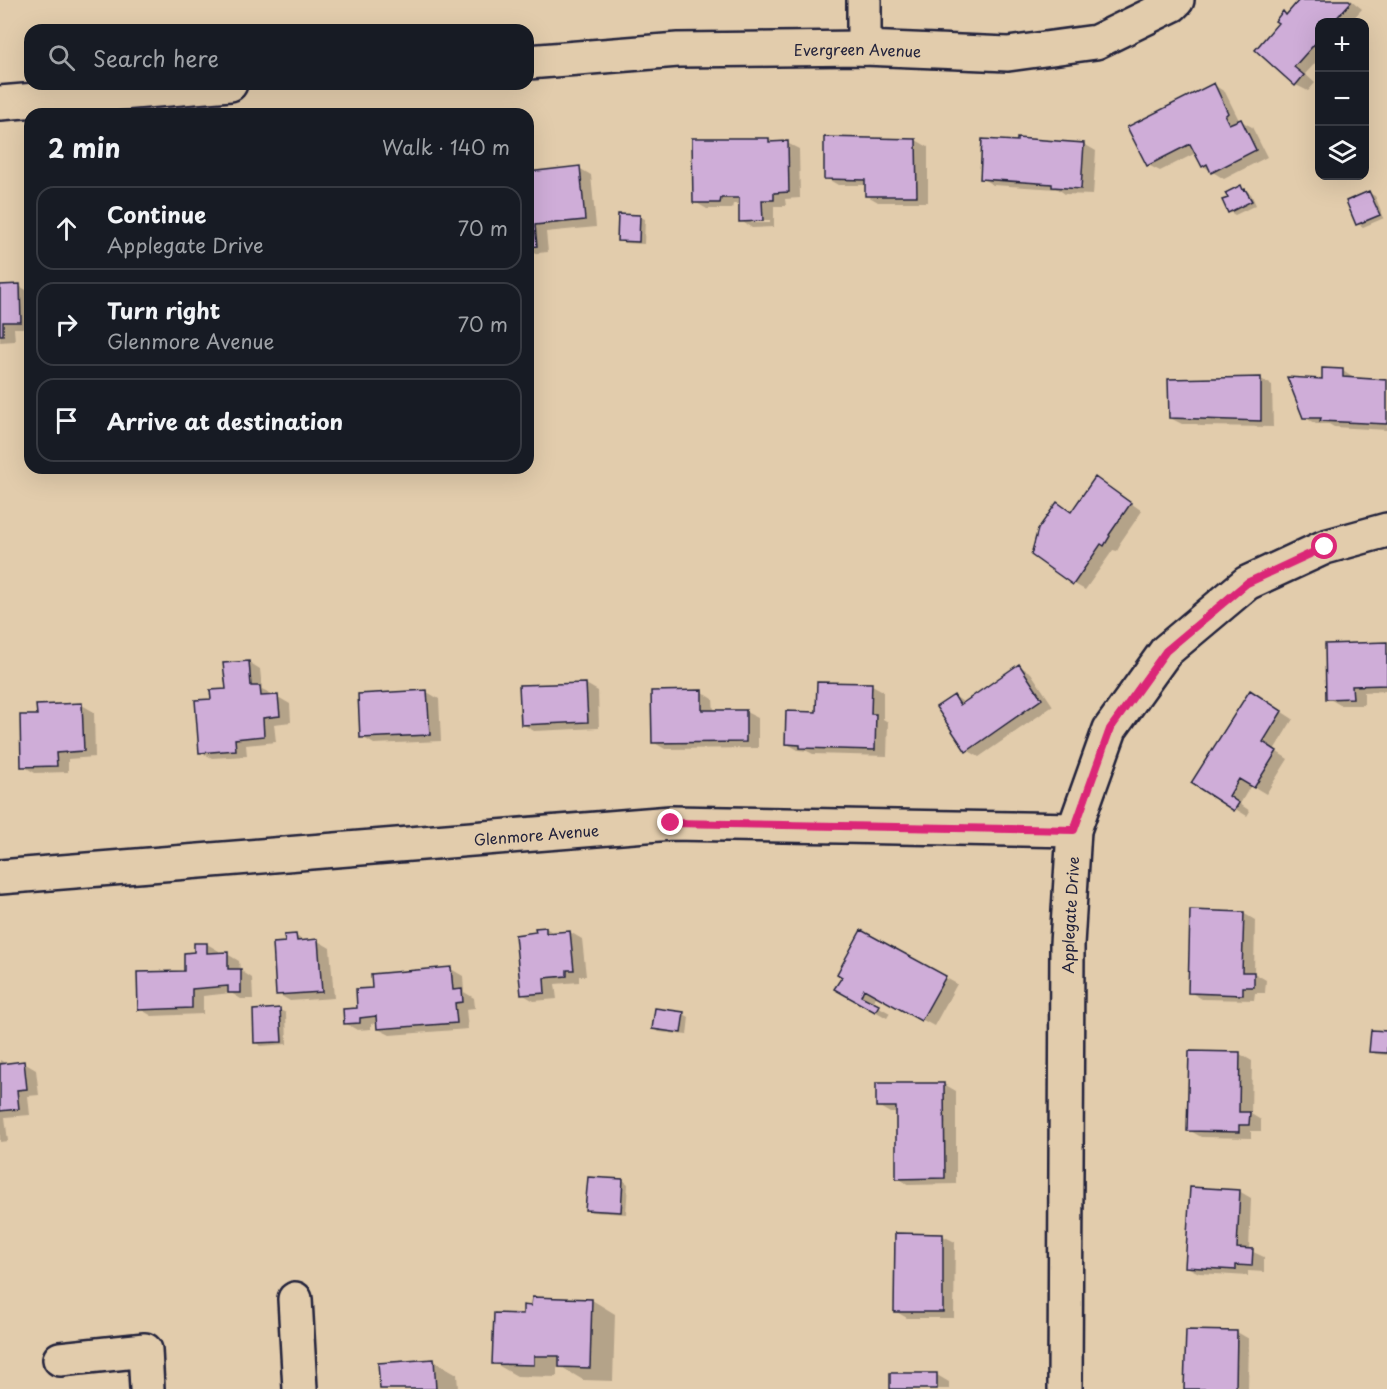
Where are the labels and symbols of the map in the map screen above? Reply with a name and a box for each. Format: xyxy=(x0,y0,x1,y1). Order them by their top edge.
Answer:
street label: Evergreen Avenue xyxy=(794,36,922,62)
route start xyxy=(1311,533,1337,559)
route end xyxy=(657,809,683,835)
street label: Glenmore Avenue xyxy=(473,817,600,850)
street label: Applegate Drive xyxy=(1055,856,1084,974)

